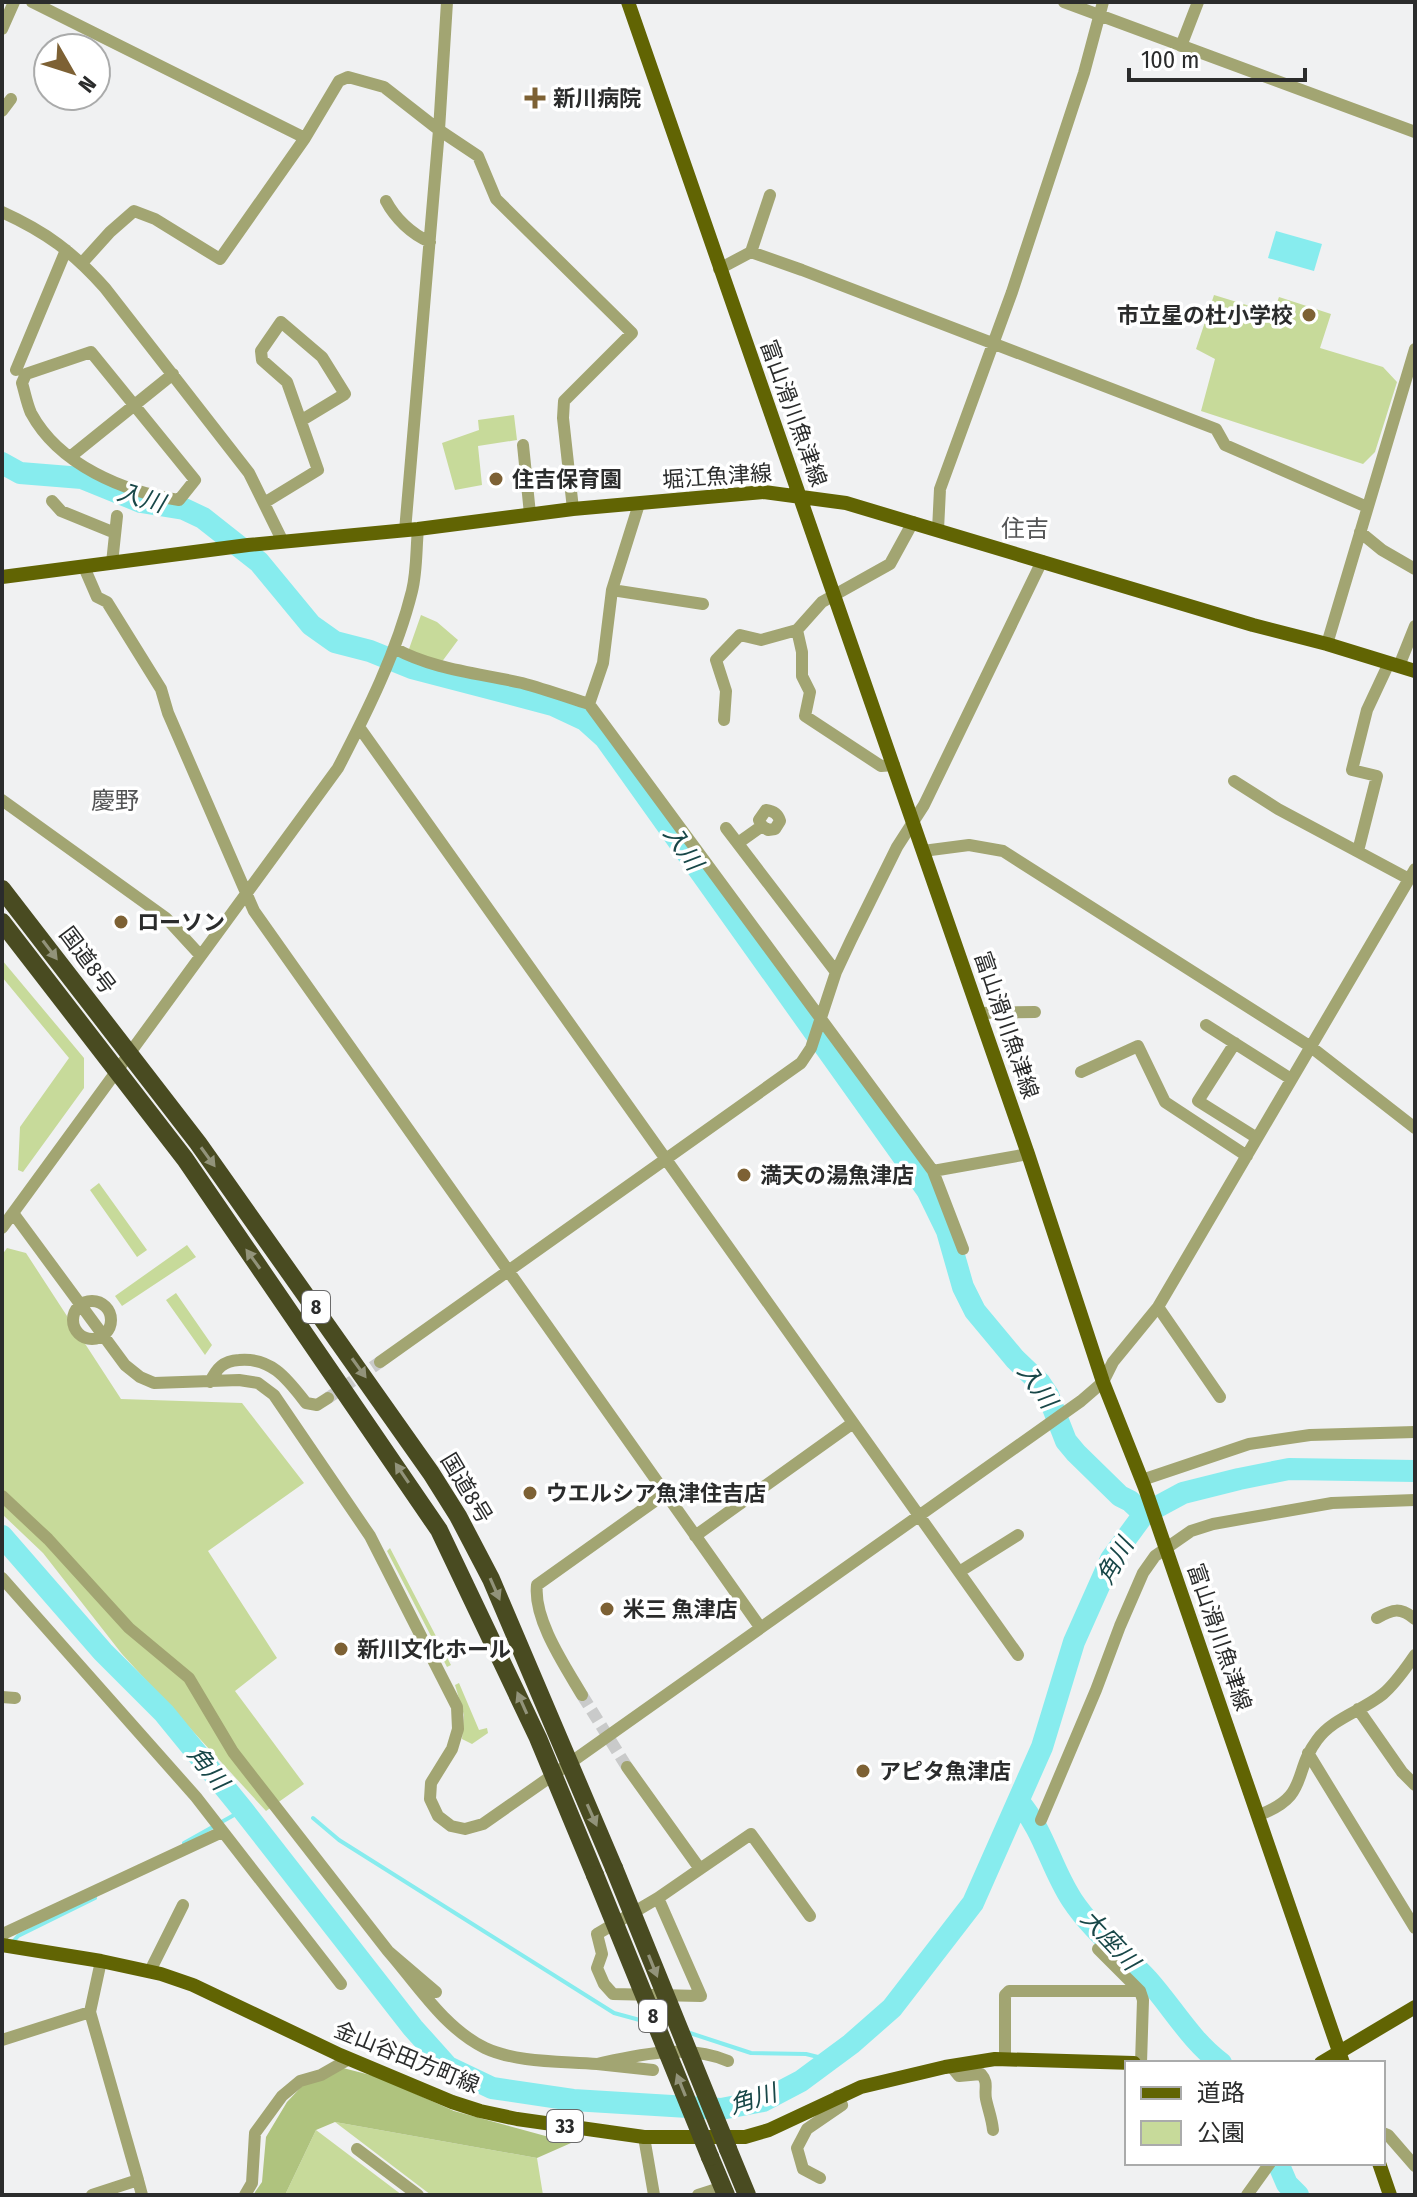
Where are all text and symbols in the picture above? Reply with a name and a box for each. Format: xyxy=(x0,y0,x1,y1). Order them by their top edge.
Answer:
north arrow xyxy=(32,32,112,112)
scale bar xyxy=(1129,32,1305,82)
text: 100 m xyxy=(1141,46,1199,74)
text: N xyxy=(73,71,102,98)
place label: 新川病院 xyxy=(553,85,641,112)
marker: 新川病院 xyxy=(524,87,546,109)
place label: 市立星の杜小学校 xyxy=(1117,302,1293,329)
marker: 市立星の杜小学校 xyxy=(1300,306,1318,324)
street label: 富山滑川魚津線 xyxy=(755,336,833,490)
street label: 堀江魚津線 xyxy=(661,459,773,494)
place label: 住吉保育園 xyxy=(512,466,622,493)
marker: 住吉保育園 xyxy=(487,470,505,488)
water label: 入川 xyxy=(114,478,171,519)
district label: 住吉 xyxy=(1001,515,1049,543)
district label: 慶野 xyxy=(91,787,139,815)
water label: 入川 xyxy=(658,820,710,878)
place label: ローソン xyxy=(137,909,225,936)
marker: ローソン xyxy=(112,913,130,931)
street label: 国道8号 xyxy=(54,921,122,999)
one-way arrow xyxy=(42,940,58,960)
street label: 富山滑川魚津線 xyxy=(969,948,1044,1102)
one-way arrow xyxy=(200,1146,215,1167)
place label: 満天の湯魚津店 xyxy=(760,1162,914,1189)
marker: 満天の湯魚津店 xyxy=(735,1166,753,1184)
one-way arrow xyxy=(246,1249,262,1270)
road number: 8 xyxy=(302,1291,330,1323)
one-way arrow xyxy=(351,1358,366,1379)
water label: 入川 xyxy=(1012,1358,1064,1416)
street label: 国道8号 xyxy=(435,1448,498,1528)
one-way arrow xyxy=(395,1462,410,1483)
place label: ウエルシア魚津住吉店 xyxy=(546,1480,766,1507)
marker: ウエルシア魚津住吉店 xyxy=(521,1484,539,1502)
water label: 角川 xyxy=(1091,1531,1141,1589)
street label: 富山滑川魚津線 xyxy=(1182,1560,1257,1714)
one-way arrow xyxy=(488,1577,502,1601)
place label: 米三 魚津店 xyxy=(623,1596,738,1623)
marker: 米三 魚津店 xyxy=(598,1600,616,1618)
place label: 新川文化ホール xyxy=(357,1636,511,1663)
marker: 新川文化ホール xyxy=(332,1640,350,1658)
one-way arrow xyxy=(516,1691,529,1715)
water label: 角川 xyxy=(182,1741,236,1798)
place label: アピタ魚津店 xyxy=(879,1758,1011,1785)
marker: アピタ魚津店 xyxy=(854,1762,872,1780)
one-way arrow xyxy=(585,1803,598,1827)
water label: 大座川 xyxy=(1075,1904,1147,1978)
one-way arrow xyxy=(647,1954,660,1978)
road number: 8 xyxy=(639,2000,667,2032)
street label: 金山谷田方町線 xyxy=(330,2016,483,2099)
legend xyxy=(1125,2061,1385,2165)
one-way arrow xyxy=(674,2073,687,2097)
water label: 角川 xyxy=(726,2078,783,2119)
text: 道路 xyxy=(1197,2079,1245,2107)
road number: 33 xyxy=(547,2110,583,2142)
text: 公園 xyxy=(1197,2119,1245,2147)

